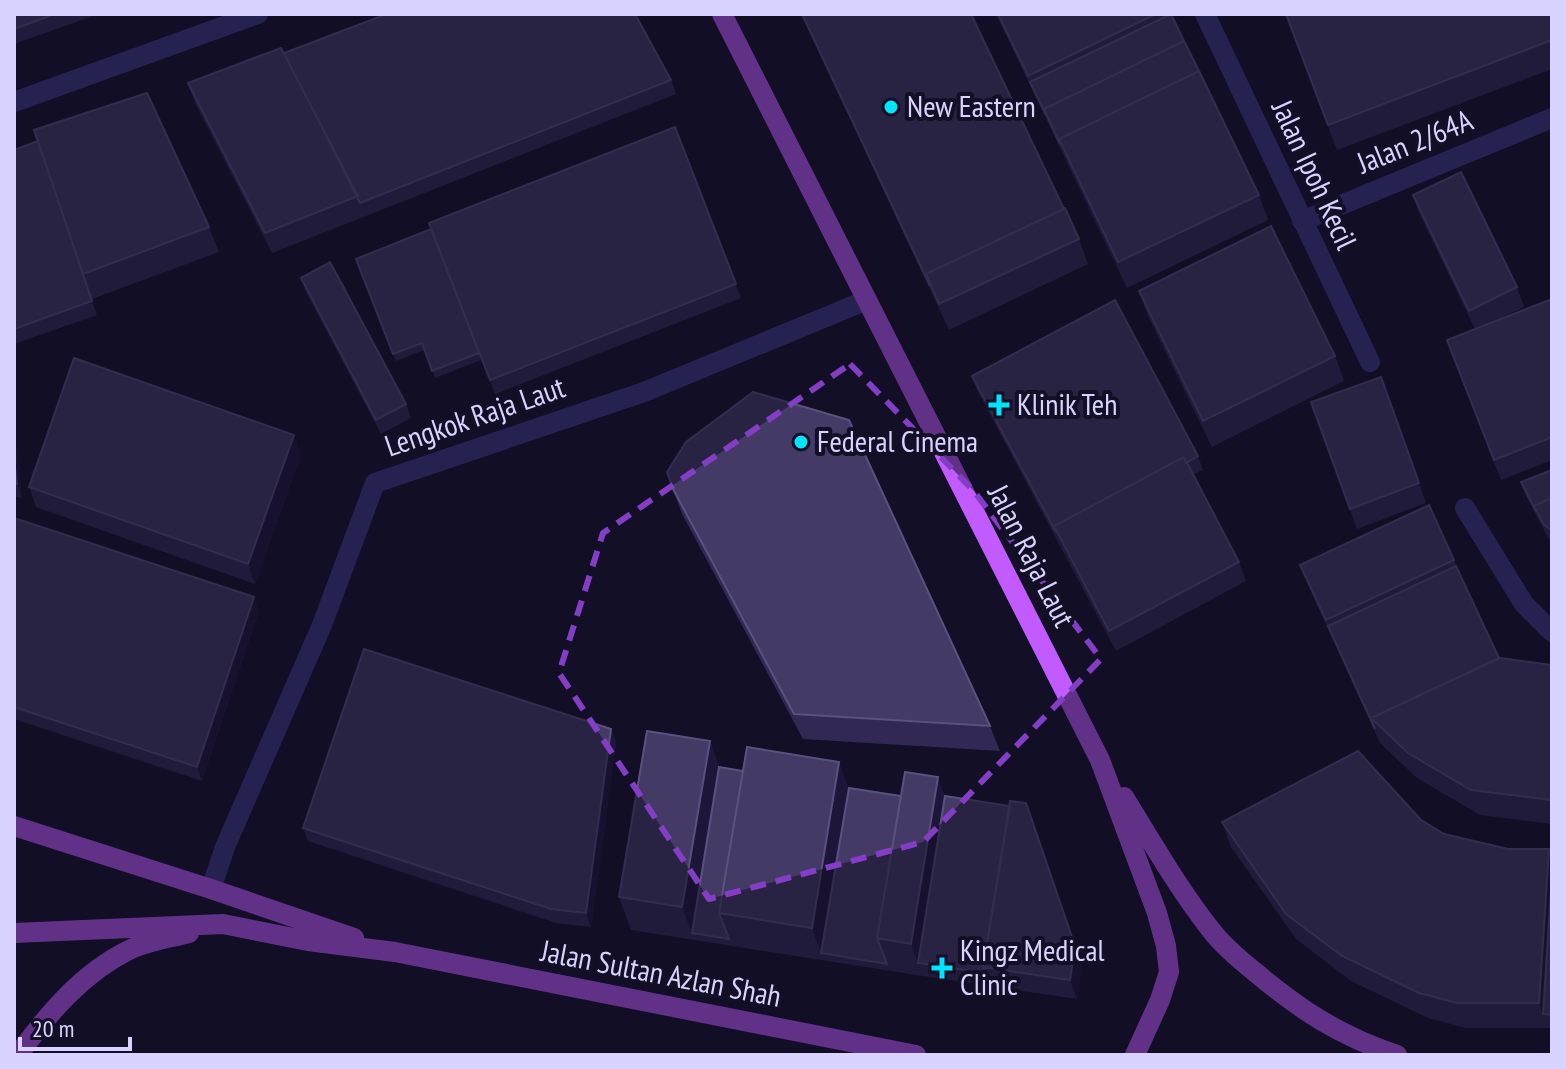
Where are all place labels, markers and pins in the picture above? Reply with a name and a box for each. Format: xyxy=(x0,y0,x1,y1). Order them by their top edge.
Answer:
place label: New Eastern xyxy=(907,86,1036,125)
marker: New Eastern xyxy=(882,98,900,116)
place label: Klinik Teh xyxy=(1017,384,1117,423)
marker: Klinik Teh xyxy=(988,394,1010,416)
place label: Federal Cinema xyxy=(817,421,978,460)
marker: Federal Cinema xyxy=(792,433,810,451)
place label: Kingz Medical Clinic xyxy=(960,930,1105,1003)
marker: Kingz Medical Clinic xyxy=(931,957,953,979)

